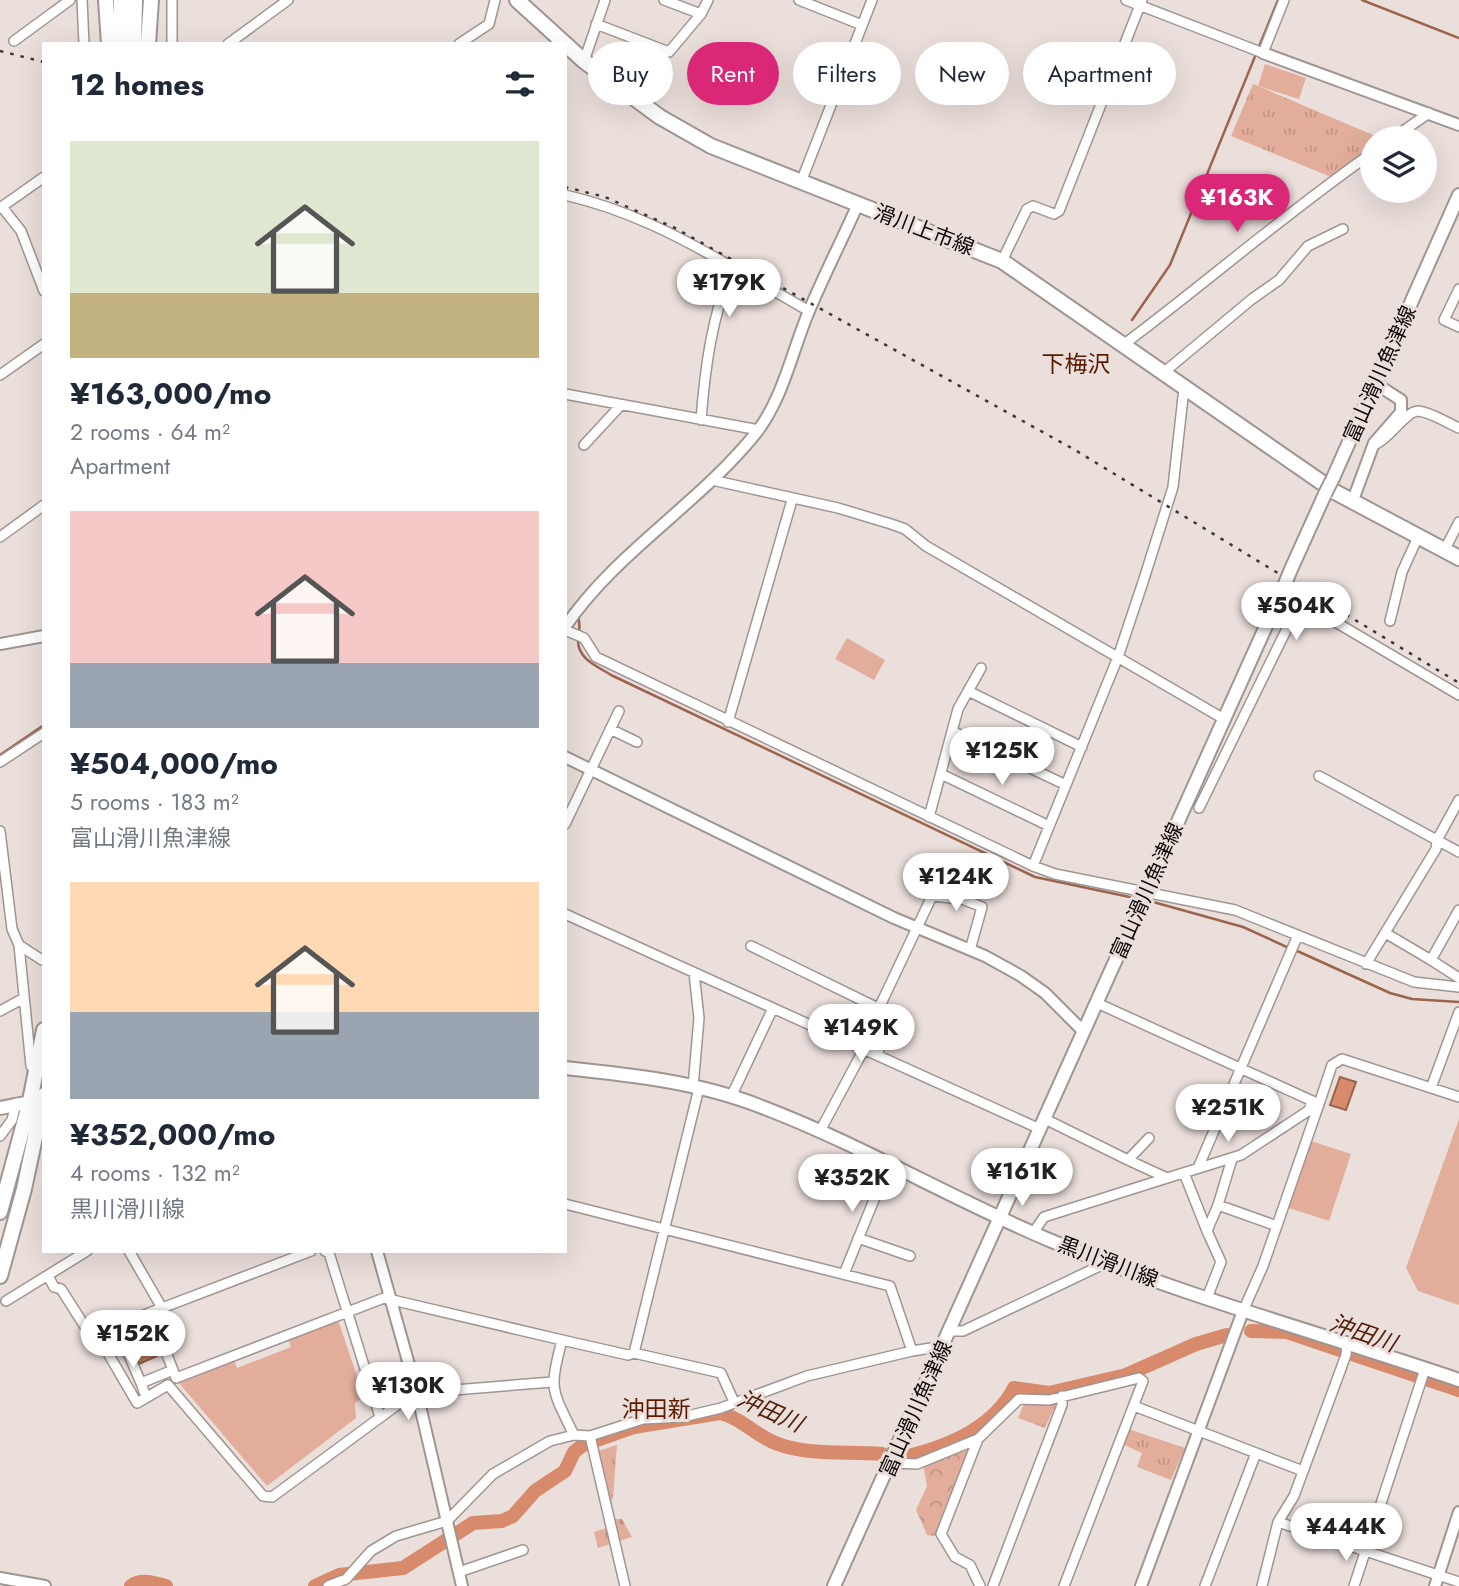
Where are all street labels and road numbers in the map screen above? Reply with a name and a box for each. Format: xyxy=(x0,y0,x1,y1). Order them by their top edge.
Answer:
street label: 滑川上市線 xyxy=(870,197,978,263)
street label: 富山滑川魚津線 xyxy=(1336,301,1424,447)
street label: 富山滑川魚津線 xyxy=(1103,818,1191,964)
street label: 黒川滑川線 xyxy=(1054,1229,1162,1295)
street label: 富山滑川魚津線 xyxy=(872,1336,960,1482)

